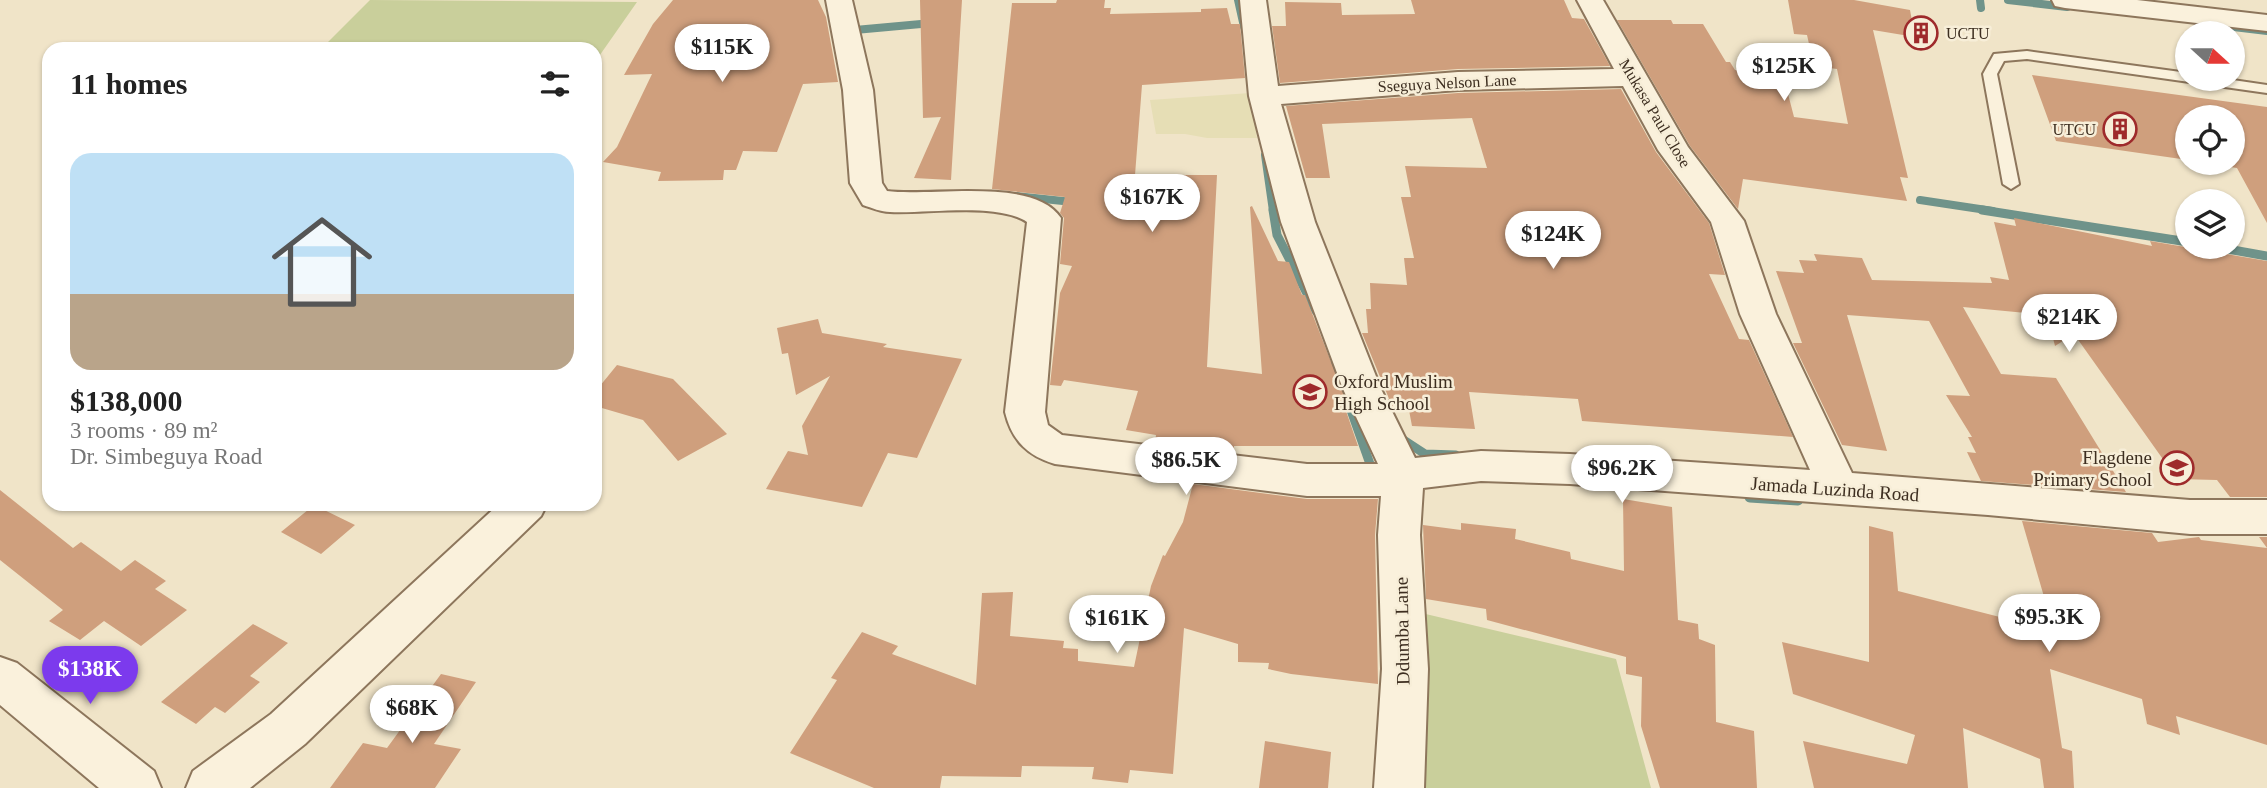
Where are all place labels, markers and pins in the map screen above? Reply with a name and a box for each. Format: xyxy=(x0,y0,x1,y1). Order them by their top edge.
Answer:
building icon: UCTU xyxy=(1902,14,1940,52)
pin: $115K xyxy=(673,24,771,84)
place label: UCTU xyxy=(1946,25,1990,42)
pin: $125K xyxy=(1735,43,1833,103)
building icon: UTCU xyxy=(2101,110,2139,148)
place label: UTCU xyxy=(2052,121,2096,138)
pin: $167K xyxy=(1103,174,1201,234)
pin: $124K xyxy=(1504,212,1602,271)
pin: $214K xyxy=(2020,294,2118,354)
place label: Oxford Muslim High School xyxy=(1334,371,1453,414)
school or university icon: Oxford Muslim High School xyxy=(1291,373,1329,411)
pin: $86.5K xyxy=(1129,438,1243,497)
pin: $96.2K xyxy=(1565,446,1679,505)
place label: Flagdene Primary School xyxy=(2033,447,2152,490)
school or university icon: Flagdene Primary School xyxy=(2158,449,2196,487)
pin: $95.3K xyxy=(1992,594,2106,654)
pin: $161K xyxy=(1068,596,1166,655)
pin: $138K xyxy=(41,646,139,706)
pin: $68K xyxy=(371,686,453,745)

